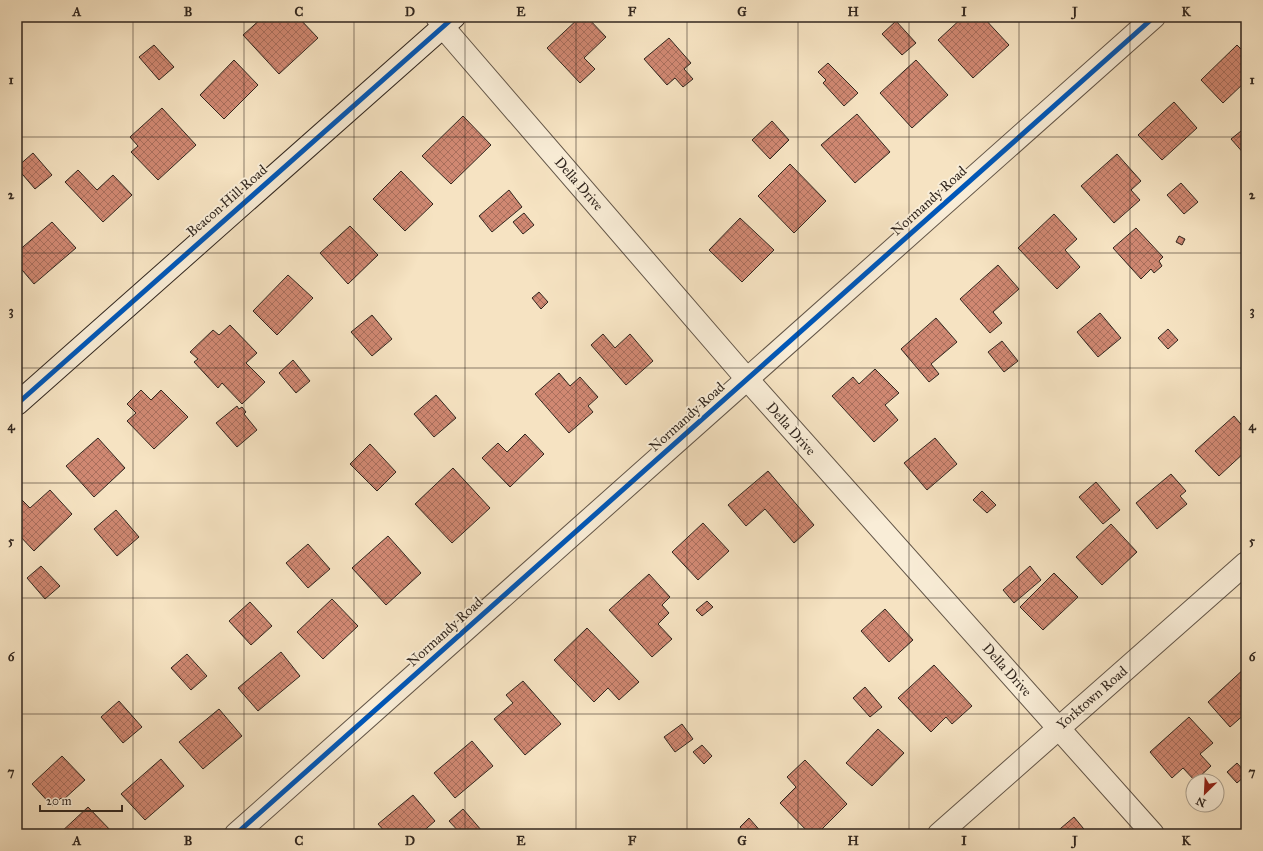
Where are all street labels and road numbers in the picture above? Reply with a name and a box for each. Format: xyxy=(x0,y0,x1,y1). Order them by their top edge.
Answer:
street label: Della Drive xyxy=(551,154,607,215)
street label: Beacon Hill Road xyxy=(183,161,271,241)
street label: Normandy Road xyxy=(888,163,970,239)
street label: Normandy Road xyxy=(646,379,728,455)
street label: Della Drive xyxy=(763,399,819,459)
street label: Normandy Road xyxy=(404,594,486,670)
street label: Della Drive xyxy=(979,640,1035,700)
street label: Yorktown Road xyxy=(1053,663,1131,733)

